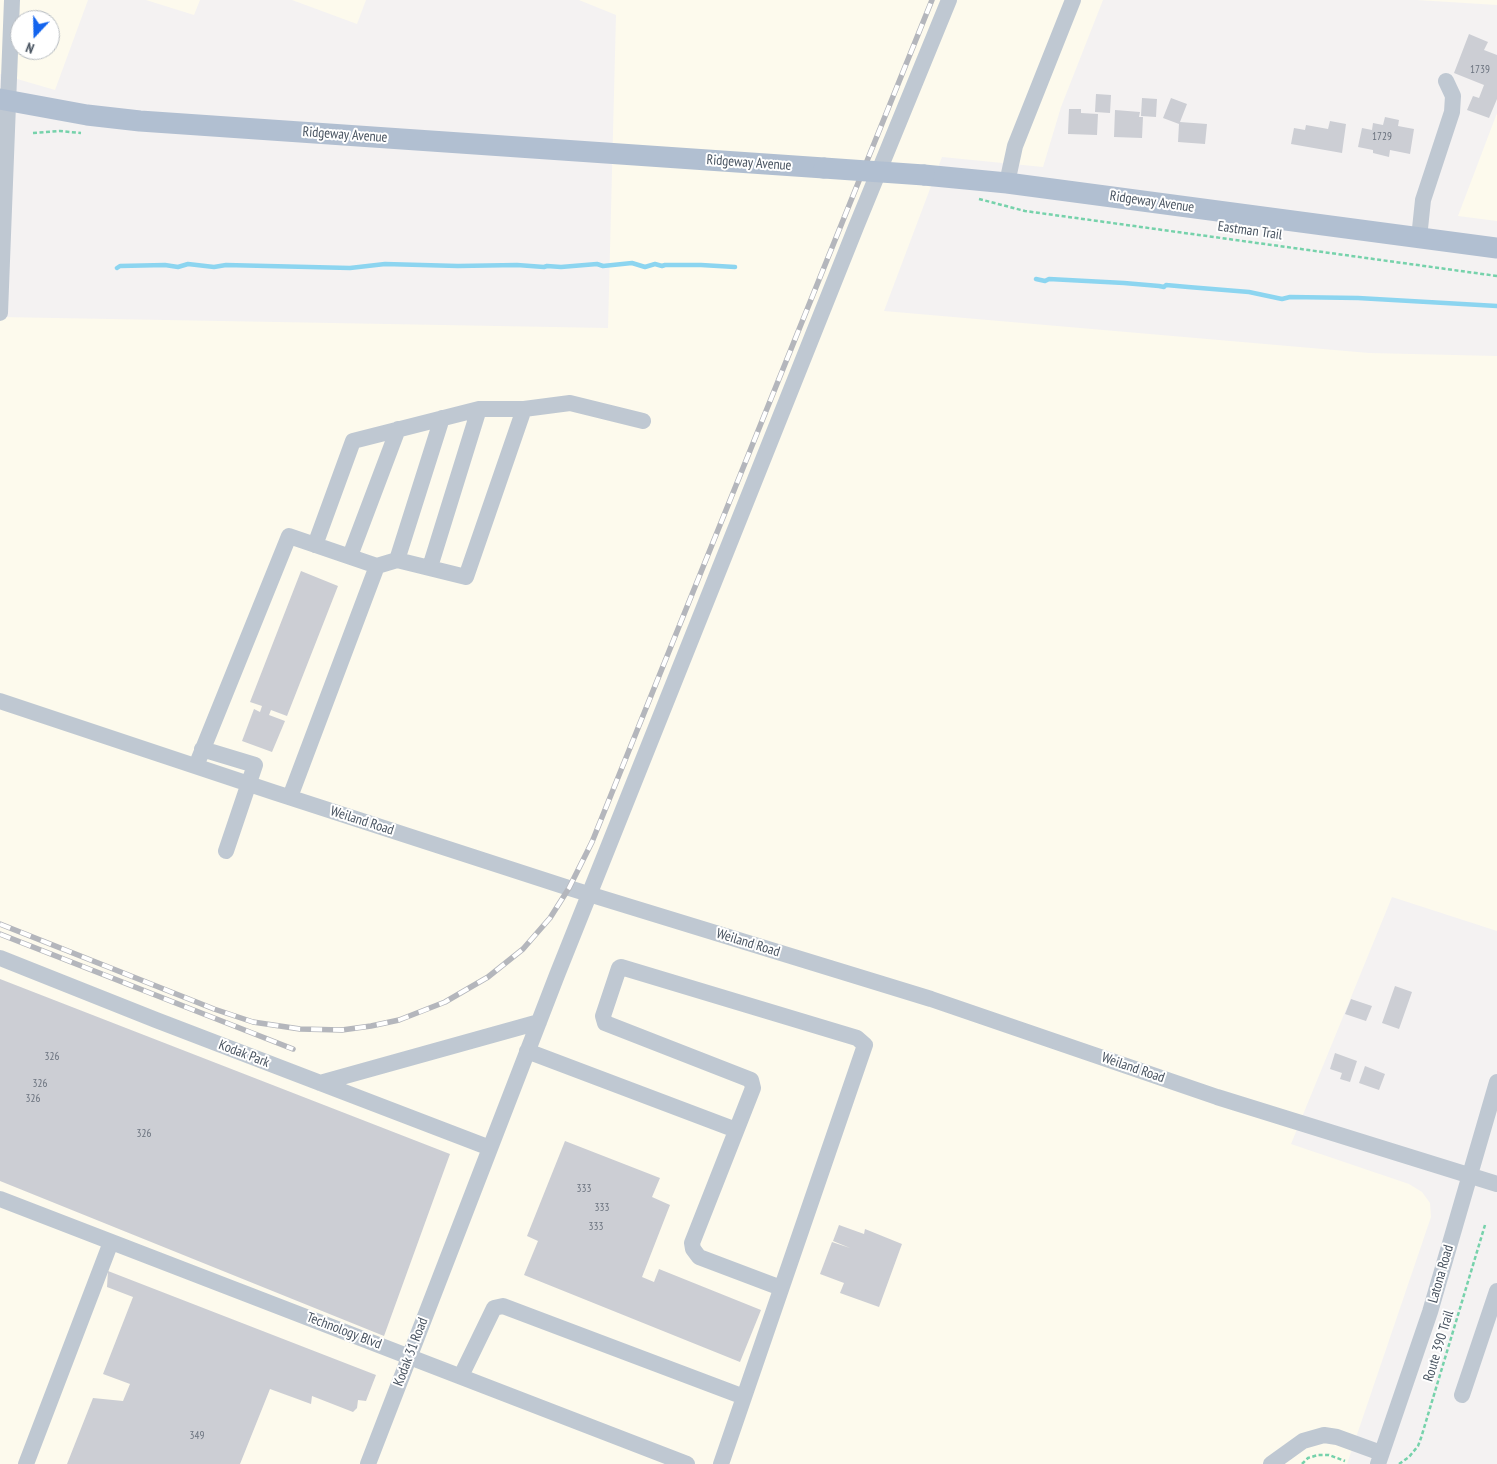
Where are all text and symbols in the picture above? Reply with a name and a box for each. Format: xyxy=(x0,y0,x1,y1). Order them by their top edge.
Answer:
north arrow xyxy=(10,10,60,60)
text: N xyxy=(23,38,37,58)
house number: 1739 xyxy=(1470,63,1490,77)
street label: Ridgeway Avenue xyxy=(302,124,388,146)
house number: 1729 xyxy=(1372,130,1392,144)
street label: Ridgeway Avenue xyxy=(706,152,792,174)
street label: Ridgeway Avenue xyxy=(1109,188,1195,216)
street label: Eastman Trail xyxy=(1217,218,1283,244)
street label: Weiland Road xyxy=(328,803,396,839)
street label: Weiland Road xyxy=(714,925,782,961)
street label: Kodak Park xyxy=(216,1037,272,1071)
street label: Weiland Road xyxy=(1099,1049,1167,1087)
house number: 326 xyxy=(45,1050,59,1064)
house number: 326 xyxy=(33,1077,47,1091)
house number: 326 xyxy=(26,1092,40,1106)
house number: 326 xyxy=(137,1127,151,1141)
house number: 333 xyxy=(577,1182,591,1196)
house number: 333 xyxy=(595,1201,609,1215)
house number: 333 xyxy=(589,1220,603,1234)
street label: Latona Road xyxy=(1425,1243,1457,1305)
street label: Route 390 Trail xyxy=(1420,1308,1458,1384)
street label: Technology Blvd xyxy=(304,1309,384,1353)
street label: Kodak 31 Road xyxy=(390,1315,432,1389)
house number: 349 xyxy=(190,1429,204,1443)

